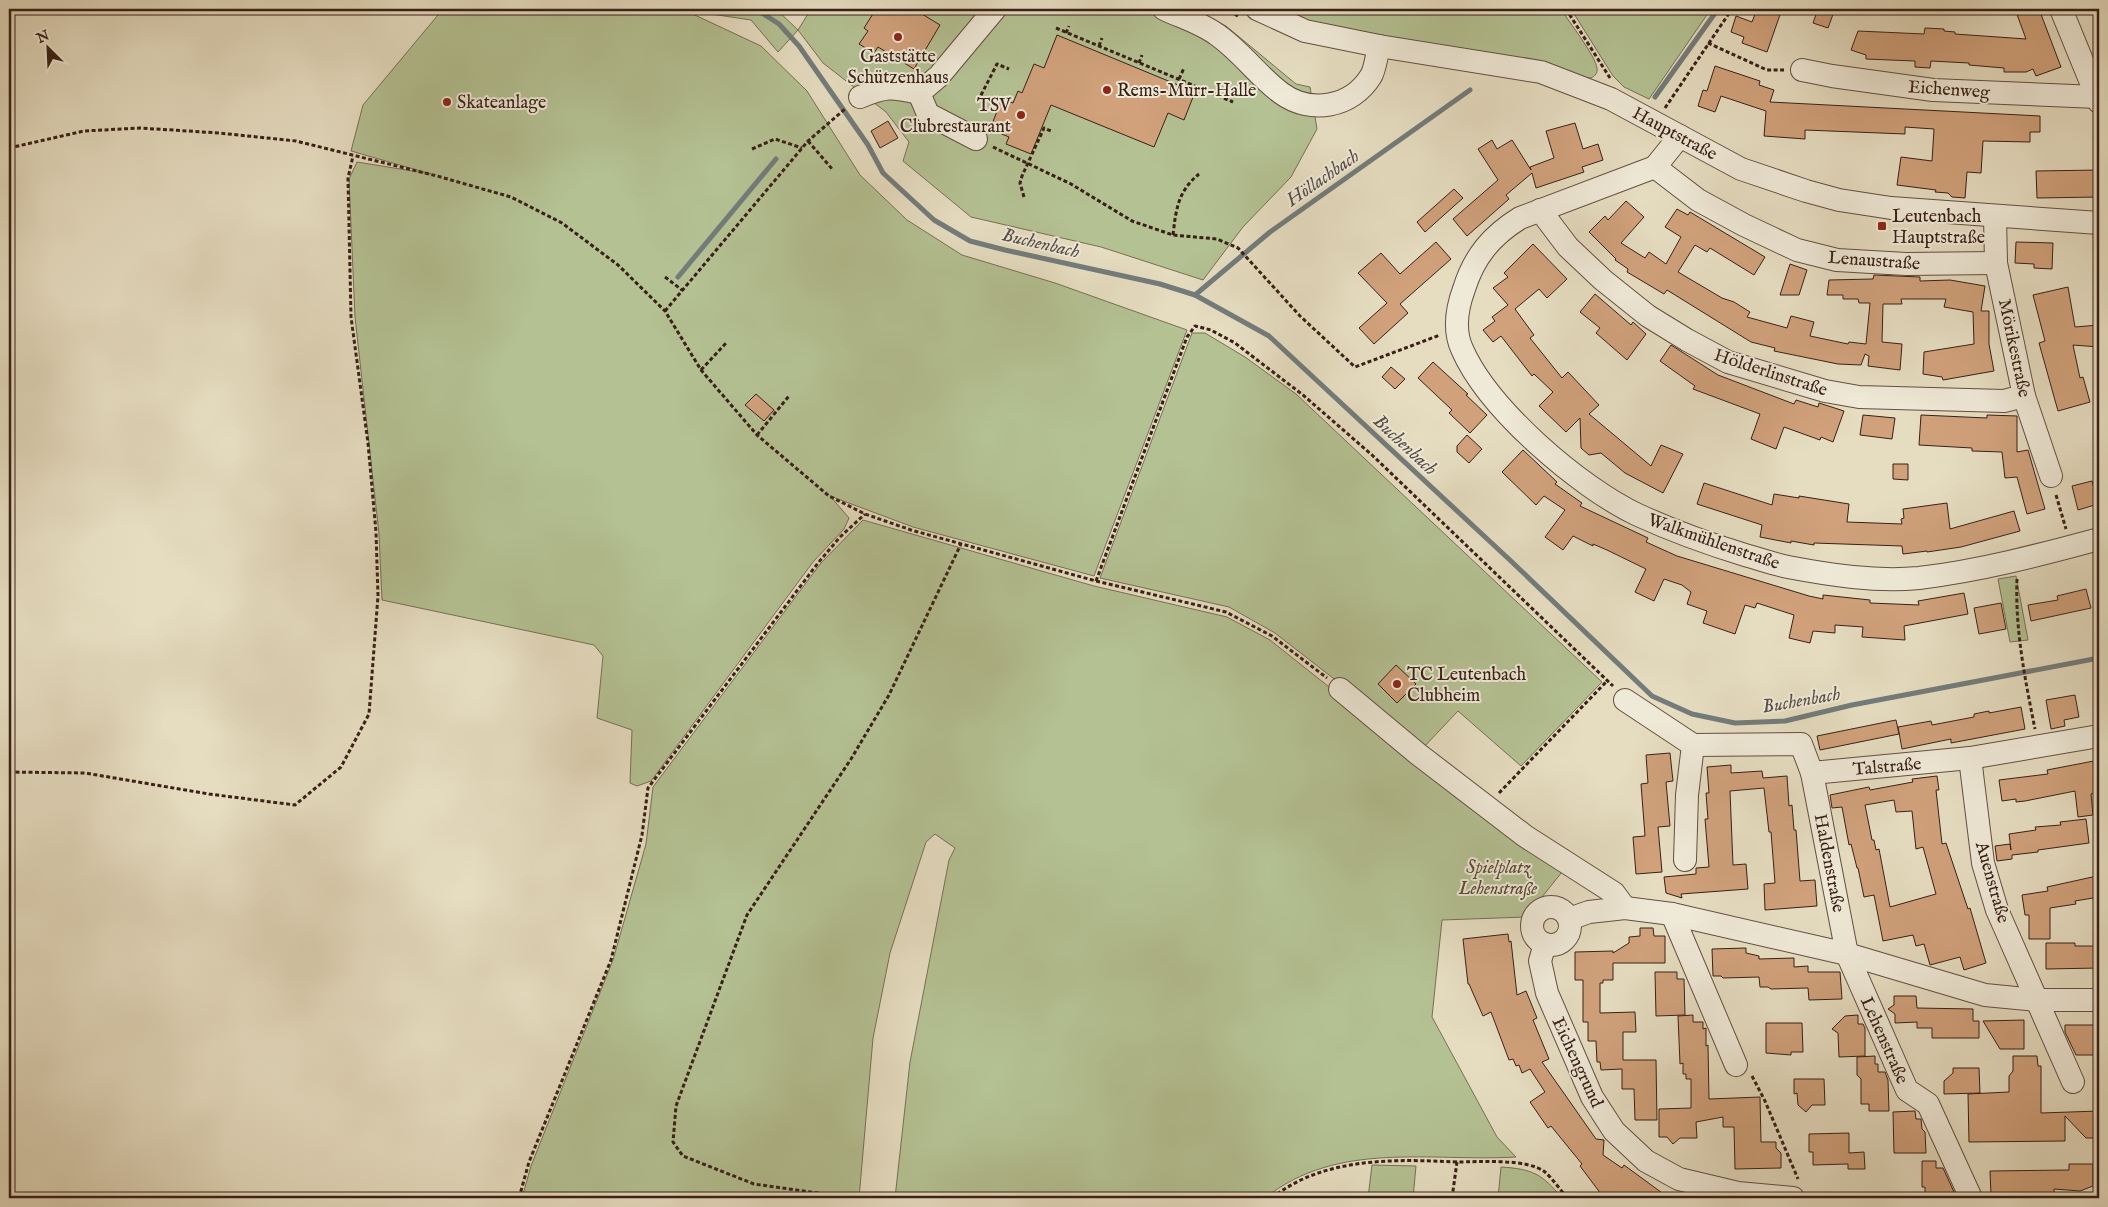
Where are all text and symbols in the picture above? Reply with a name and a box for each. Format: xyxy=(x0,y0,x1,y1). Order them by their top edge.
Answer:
north arrow xyxy=(22,22,72,72)
text: N xyxy=(33,26,52,48)
marker: Gaststätte Schützenhaus xyxy=(892,31,904,43)
place label: Gaststätte Schützenhaus xyxy=(847,46,949,90)
street label: Eichenweg xyxy=(1907,76,1991,105)
place label: Rems-Murr-Halle xyxy=(1117,80,1256,103)
marker: Rems-Murr-Halle xyxy=(1101,84,1113,96)
place label: Skateanlage xyxy=(457,92,546,115)
place label: TSV Clubrestaurant xyxy=(900,95,1012,139)
marker: Skateanlage xyxy=(441,96,453,108)
street label: Hauptstraße xyxy=(1628,102,1721,166)
marker: TSV Clubrestaurant xyxy=(1015,109,1027,121)
water label: Höllachbach xyxy=(1281,145,1364,213)
place label: Leutenbach Hauptstraße xyxy=(1892,206,1985,250)
marker: Leutenbach Hauptstraße xyxy=(1876,220,1888,232)
water label: Buchenbach xyxy=(999,223,1082,265)
street label: Lenaustraße xyxy=(1827,247,1921,276)
street label: Mörikestraße xyxy=(1992,297,2035,400)
street label: Hölderlinstraße xyxy=(1711,344,1830,403)
water label: Buchenbach xyxy=(1368,410,1442,481)
street label: Walkmühlenstraße xyxy=(1644,509,1783,576)
place label: TC Leutenbach Clubheim xyxy=(1407,664,1527,708)
marker: TC Leutenbach Clubheim xyxy=(1391,678,1403,690)
water label: Buchenbach xyxy=(1760,682,1842,720)
street label: Talstraße xyxy=(1852,753,1922,782)
street label: Haldenstraße xyxy=(1808,812,1849,915)
street label: Auenstraße xyxy=(1969,838,2014,926)
park label: Spielplatz Lehenstraße xyxy=(1458,857,1537,901)
street label: Lehenstraße xyxy=(1854,993,1913,1088)
street label: Eichengrund xyxy=(1546,1014,1608,1112)

